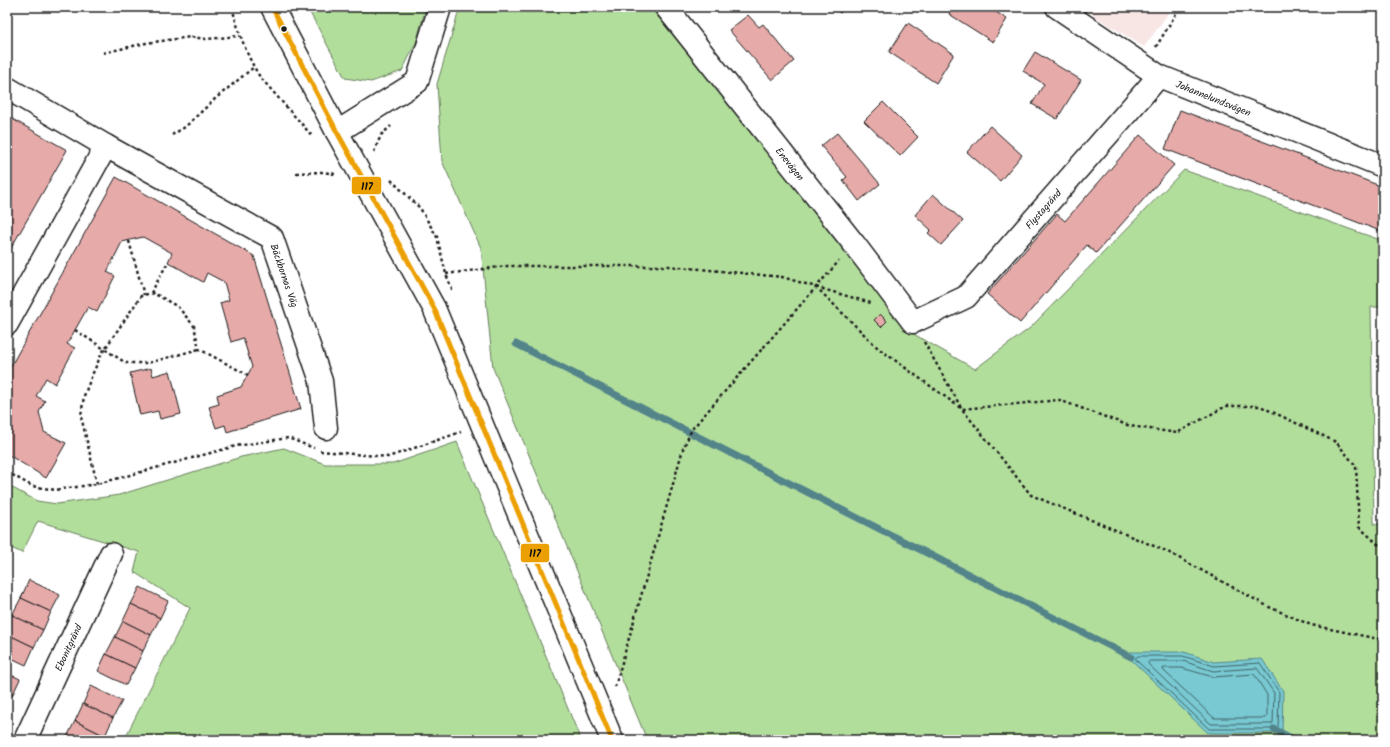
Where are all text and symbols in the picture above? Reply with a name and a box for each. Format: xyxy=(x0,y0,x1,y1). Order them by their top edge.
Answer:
unlabelled marker xyxy=(279,24,289,34)
street label: Johannelundsvägen xyxy=(1173,77,1253,121)
street label: Enevägen xyxy=(771,144,808,185)
line badge: 117 xyxy=(351,176,382,195)
text: 117 xyxy=(361,178,374,196)
street label: Flystagränd xyxy=(1022,185,1066,233)
street label: Bäckbornas Väg xyxy=(266,242,302,310)
line badge: 117 xyxy=(520,543,550,563)
text: 117 xyxy=(529,545,542,563)
street label: Ebonitgränd xyxy=(51,621,87,674)

